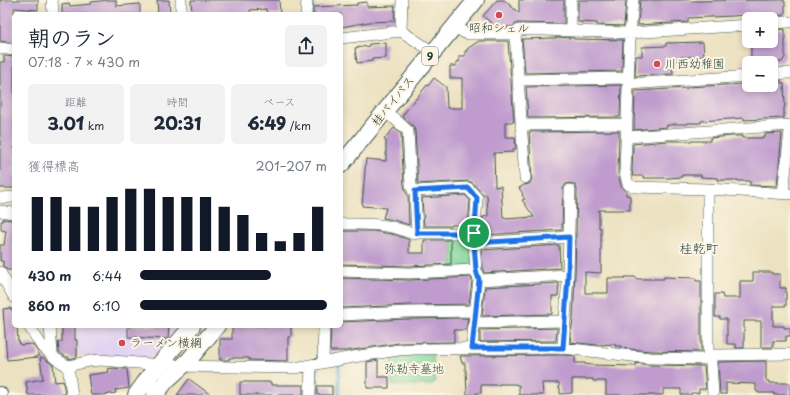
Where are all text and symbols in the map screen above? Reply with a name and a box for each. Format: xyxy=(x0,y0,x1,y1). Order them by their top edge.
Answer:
marker: 昭和シェル xyxy=(494,10,504,20)
map controls xyxy=(742,12,778,92)
button: + xyxy=(742,12,778,48)
place label: 昭和シェル xyxy=(469,18,529,36)
text: 朝のラン xyxy=(28,20,116,53)
button: share xyxy=(285,25,327,67)
road number: 9 xyxy=(422,47,438,65)
text: 07:18 · 7 × 430 m xyxy=(28,52,140,71)
place label: 川西幼稚園 xyxy=(665,54,725,72)
button: − xyxy=(742,56,778,92)
marker: 川西幼稚園 xyxy=(652,59,662,69)
street label: 桂バイパス xyxy=(366,71,418,129)
text: 距離 xyxy=(65,93,87,110)
text: 時間 xyxy=(166,93,188,110)
text: ペース xyxy=(263,93,295,110)
text: 3.01 xyxy=(47,110,84,136)
text: 20:31 xyxy=(154,110,201,136)
text: 6:49 xyxy=(247,110,286,136)
text: km xyxy=(84,117,104,134)
text: /km xyxy=(286,117,311,134)
text: 獲得標高 xyxy=(28,156,80,175)
text: 201–207 m xyxy=(255,156,327,175)
pin xyxy=(457,216,491,250)
icon: arrive xyxy=(463,222,485,244)
district label: 桂乾町 xyxy=(679,238,719,257)
text: 430 m xyxy=(28,266,71,285)
text: 6:44 xyxy=(92,266,122,285)
text: 860 m xyxy=(28,296,70,315)
text: 6:10 xyxy=(92,296,120,315)
place label: ラーメン横綱 xyxy=(130,333,202,351)
marker: ラーメン横綱 xyxy=(117,338,127,348)
park label: 弥勒寺墓地 xyxy=(384,359,444,377)

